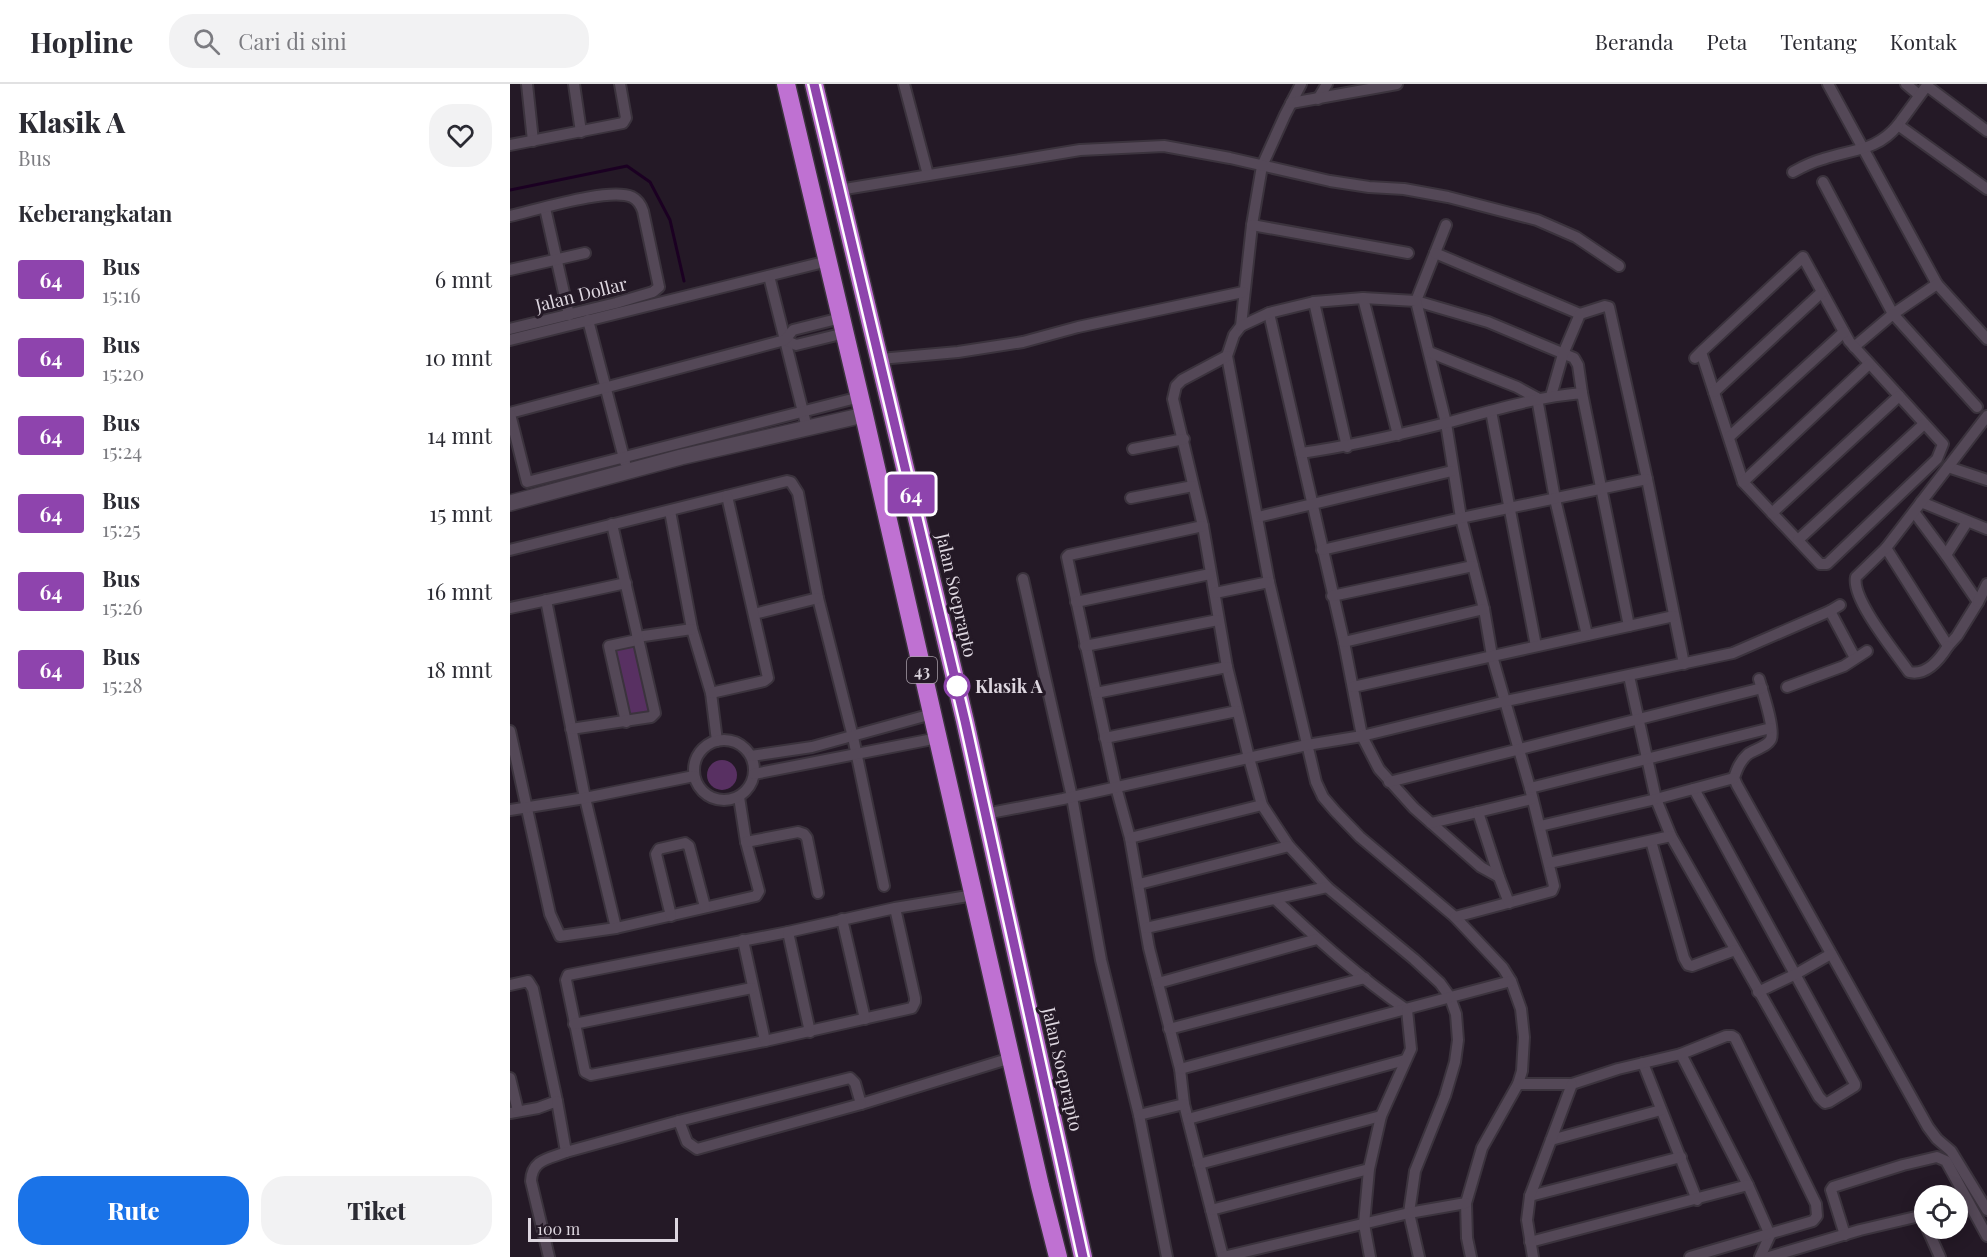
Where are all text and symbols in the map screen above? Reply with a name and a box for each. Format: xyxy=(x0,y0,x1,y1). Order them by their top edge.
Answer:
search box xyxy=(169,14,589,68)
text: Hopline xyxy=(30,23,133,60)
icon: search xyxy=(190,25,223,58)
text: Cari di sini xyxy=(238,26,347,56)
text: Beranda xyxy=(1595,27,1674,55)
text: Peta xyxy=(1707,27,1747,55)
text: Tentang xyxy=(1780,27,1857,55)
text: Kontak xyxy=(1890,27,1957,55)
text: Klasik A xyxy=(18,103,125,140)
button: heart xyxy=(429,104,492,167)
text: Bus xyxy=(18,144,51,171)
text: Keberangkatan xyxy=(18,198,172,228)
text: Bus xyxy=(102,251,140,281)
text: 6 mnt xyxy=(435,264,492,294)
text: 64 xyxy=(40,265,62,293)
street label: Jalan Dollar xyxy=(532,271,629,317)
text: 15:16 xyxy=(102,281,141,308)
text: Bus xyxy=(102,329,140,359)
text: 10 mnt xyxy=(425,342,492,372)
text: 64 xyxy=(40,343,62,371)
text: 15:20 xyxy=(102,359,144,386)
text: Bus xyxy=(102,407,140,437)
text: 14 mnt xyxy=(427,420,492,450)
text: 64 xyxy=(40,421,62,449)
text: 15:24 xyxy=(102,437,142,464)
line badge: 64 xyxy=(884,474,938,514)
text: 64 xyxy=(900,480,922,508)
text: Bus xyxy=(102,485,140,515)
text: 15 mnt xyxy=(429,498,492,528)
text: 64 xyxy=(40,499,62,527)
text: 15:25 xyxy=(102,515,141,542)
street label: Jalan Soeprapto xyxy=(931,530,983,660)
text: Bus xyxy=(102,563,140,593)
text: 16 mnt xyxy=(427,576,492,606)
text: 64 xyxy=(40,577,62,605)
text: 15:26 xyxy=(102,593,143,620)
text: Bus xyxy=(102,641,140,671)
text: 18 mnt xyxy=(426,654,492,684)
text: 64 xyxy=(40,655,62,683)
road number: 43 xyxy=(907,657,937,683)
text: 15:28 xyxy=(102,671,143,698)
marker: Klasik A xyxy=(944,673,970,699)
place label: Klasik A xyxy=(975,674,1044,698)
street label: Jalan Soeprapto xyxy=(1037,1004,1089,1134)
button: Rute xyxy=(18,1176,249,1245)
button: Tiket xyxy=(261,1176,492,1245)
map controls xyxy=(1914,1185,1968,1239)
button: locate xyxy=(1914,1185,1968,1239)
scale bar xyxy=(528,1215,678,1242)
text: 100 m xyxy=(537,1218,580,1239)

